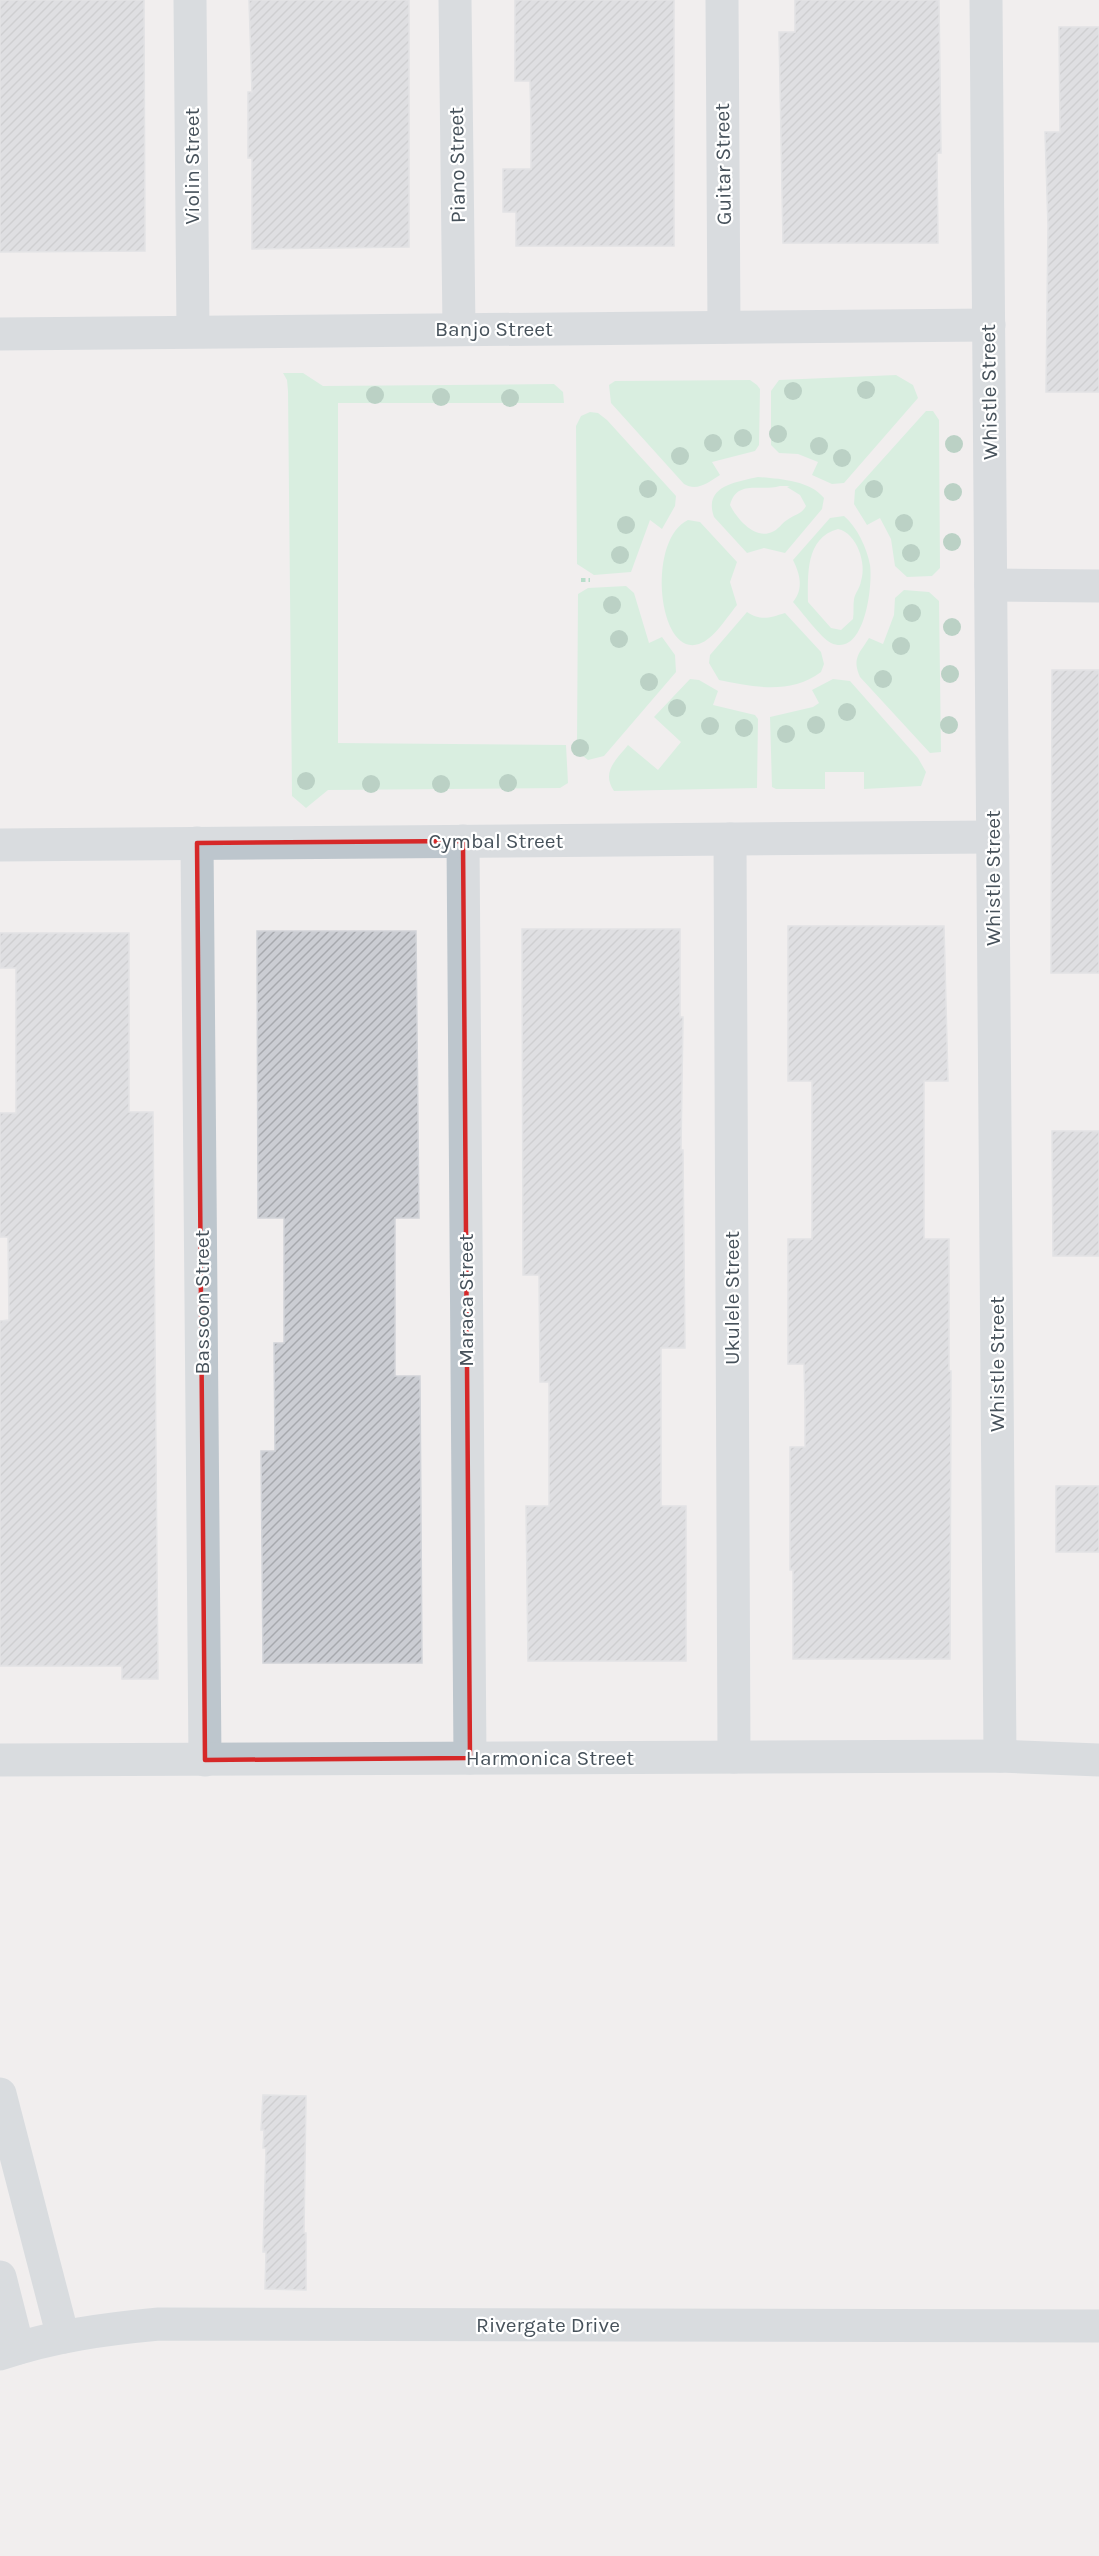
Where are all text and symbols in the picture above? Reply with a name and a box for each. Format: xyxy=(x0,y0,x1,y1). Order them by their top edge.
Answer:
street label: Guitar Street xyxy=(710,103,736,225)
street label: Violin Street xyxy=(180,107,204,225)
street label: Piano Street xyxy=(444,107,470,223)
street label: Banjo Street xyxy=(435,317,553,341)
street label: Whistle Street xyxy=(976,324,1002,460)
street label: Whistle Street xyxy=(981,810,1005,946)
street label: Cymbal Street xyxy=(429,829,564,853)
street label: Bassoon Street xyxy=(190,1229,214,1374)
street label: Ukulele Street xyxy=(720,1231,744,1365)
street label: Maraca Street xyxy=(454,1233,478,1367)
street label: Whistle Street xyxy=(985,1296,1009,1432)
street label: Harmonica Street xyxy=(466,1746,634,1770)
street label: Rivergate Drive xyxy=(476,2313,620,2337)

